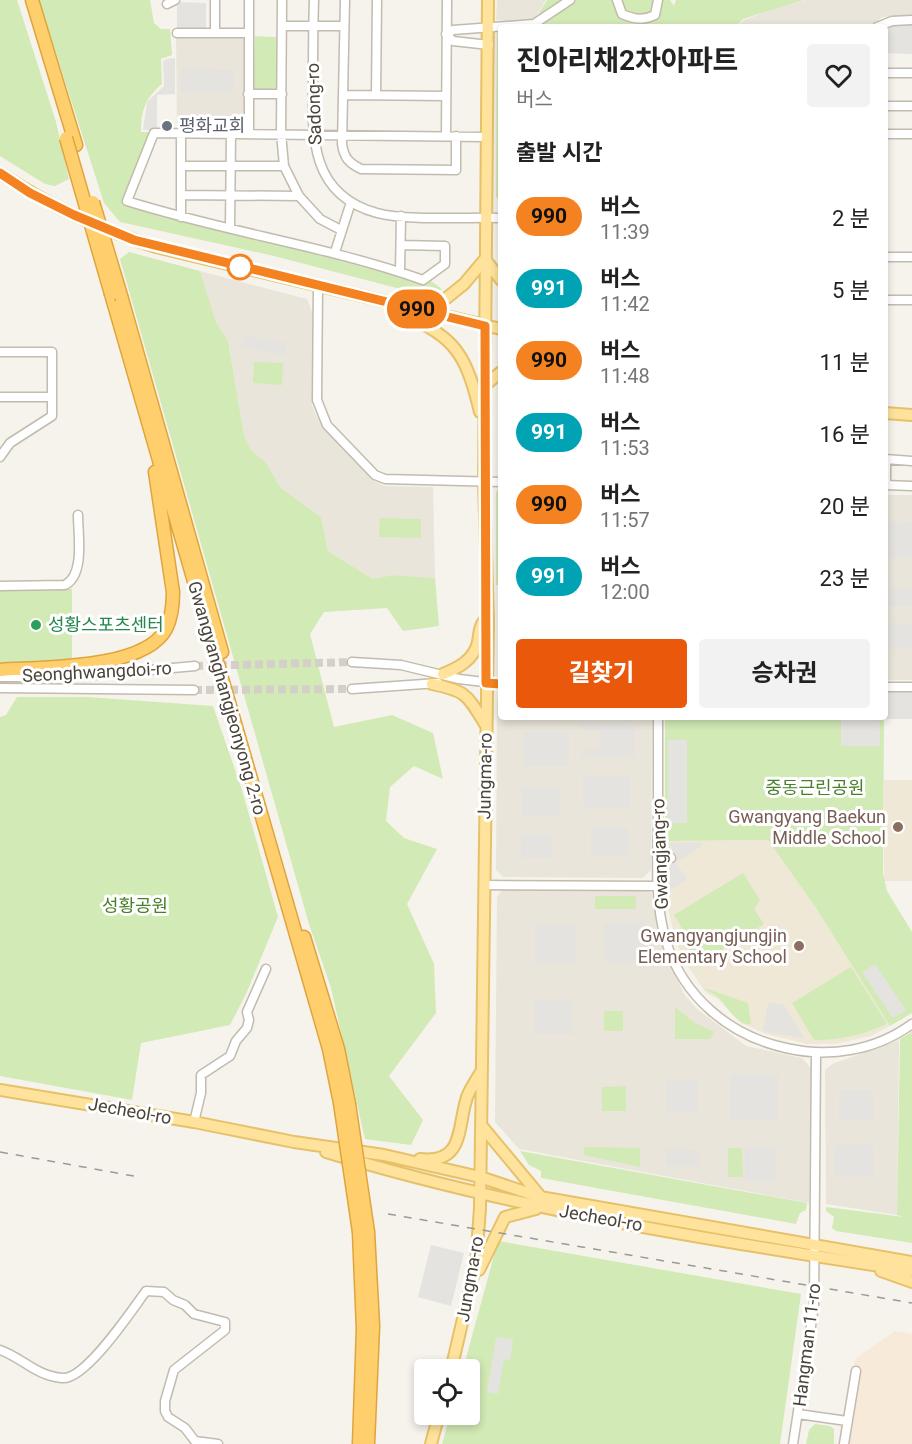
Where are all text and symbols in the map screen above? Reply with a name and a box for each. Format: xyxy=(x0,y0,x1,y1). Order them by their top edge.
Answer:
text: 진아리채2차아파트 xyxy=(516,44,738,77)
button: heart xyxy=(807,44,870,107)
street label: Sadong-ro xyxy=(302,63,325,145)
text: 버스 xyxy=(516,87,553,111)
place label: 평화교회 xyxy=(179,115,245,136)
marker: 평화교회 xyxy=(160,119,174,133)
text: 출발 시간 xyxy=(516,140,602,165)
text: 버스 xyxy=(600,194,640,219)
text: 990 xyxy=(531,204,567,228)
text: 2 분 xyxy=(832,206,870,231)
text: 11:39 xyxy=(600,220,650,244)
unlabelled marker xyxy=(227,254,253,280)
text: 버스 xyxy=(600,266,640,291)
text: 991 xyxy=(531,276,567,300)
text: 5 분 xyxy=(832,278,870,303)
line badge: 990 xyxy=(382,290,452,328)
text: 11:42 xyxy=(600,292,650,316)
text: 990 xyxy=(399,297,435,321)
text: 버스 xyxy=(600,338,640,363)
text: 990 xyxy=(531,348,567,372)
text: 11 분 xyxy=(820,350,870,375)
text: 11:48 xyxy=(600,364,650,388)
text: 버스 xyxy=(600,410,640,435)
text: 991 xyxy=(531,420,567,444)
text: 16 분 xyxy=(820,422,870,447)
text: 11:53 xyxy=(600,436,650,460)
text: 버스 xyxy=(600,482,640,507)
text: 990 xyxy=(531,492,567,516)
text: 20 분 xyxy=(820,494,870,519)
text: 11:57 xyxy=(600,508,650,532)
text: 버스 xyxy=(600,554,640,579)
text: 991 xyxy=(531,564,567,588)
text: 23 분 xyxy=(820,566,870,591)
street label: Gwangyanghangjeonyong 2-ro xyxy=(184,579,271,817)
text: 12:00 xyxy=(600,580,650,604)
place label: 성황스포츠센터 xyxy=(48,614,164,635)
marker: 성황스포츠센터 xyxy=(29,618,43,632)
button: 길찾기 xyxy=(516,639,687,708)
button: 승차권 xyxy=(699,639,870,708)
street label: Seonghwangdoi-ro xyxy=(22,657,172,686)
street label: Jungma-ro xyxy=(473,732,496,819)
park label: 중동근린공원 xyxy=(765,777,865,798)
street label: Gwangjang-ro xyxy=(647,798,672,910)
place label: Gwangyang Baekun Middle School xyxy=(728,806,886,848)
marker: Gwangyang Baekun Middle School xyxy=(891,820,905,834)
park label: 성황공원 xyxy=(102,895,168,916)
place label: Gwangyangjungjin Elementary School xyxy=(638,925,787,967)
marker: Gwangyangjungjin Elementary School xyxy=(792,939,806,953)
street label: Jecheol-ro xyxy=(87,1093,173,1128)
street label: Jecheol-ro xyxy=(558,1200,644,1235)
street label: Jungma-ro xyxy=(452,1234,487,1323)
street label: Hangman 11-ro xyxy=(789,1282,824,1408)
map controls xyxy=(414,1359,480,1425)
button: locate xyxy=(414,1359,480,1425)

